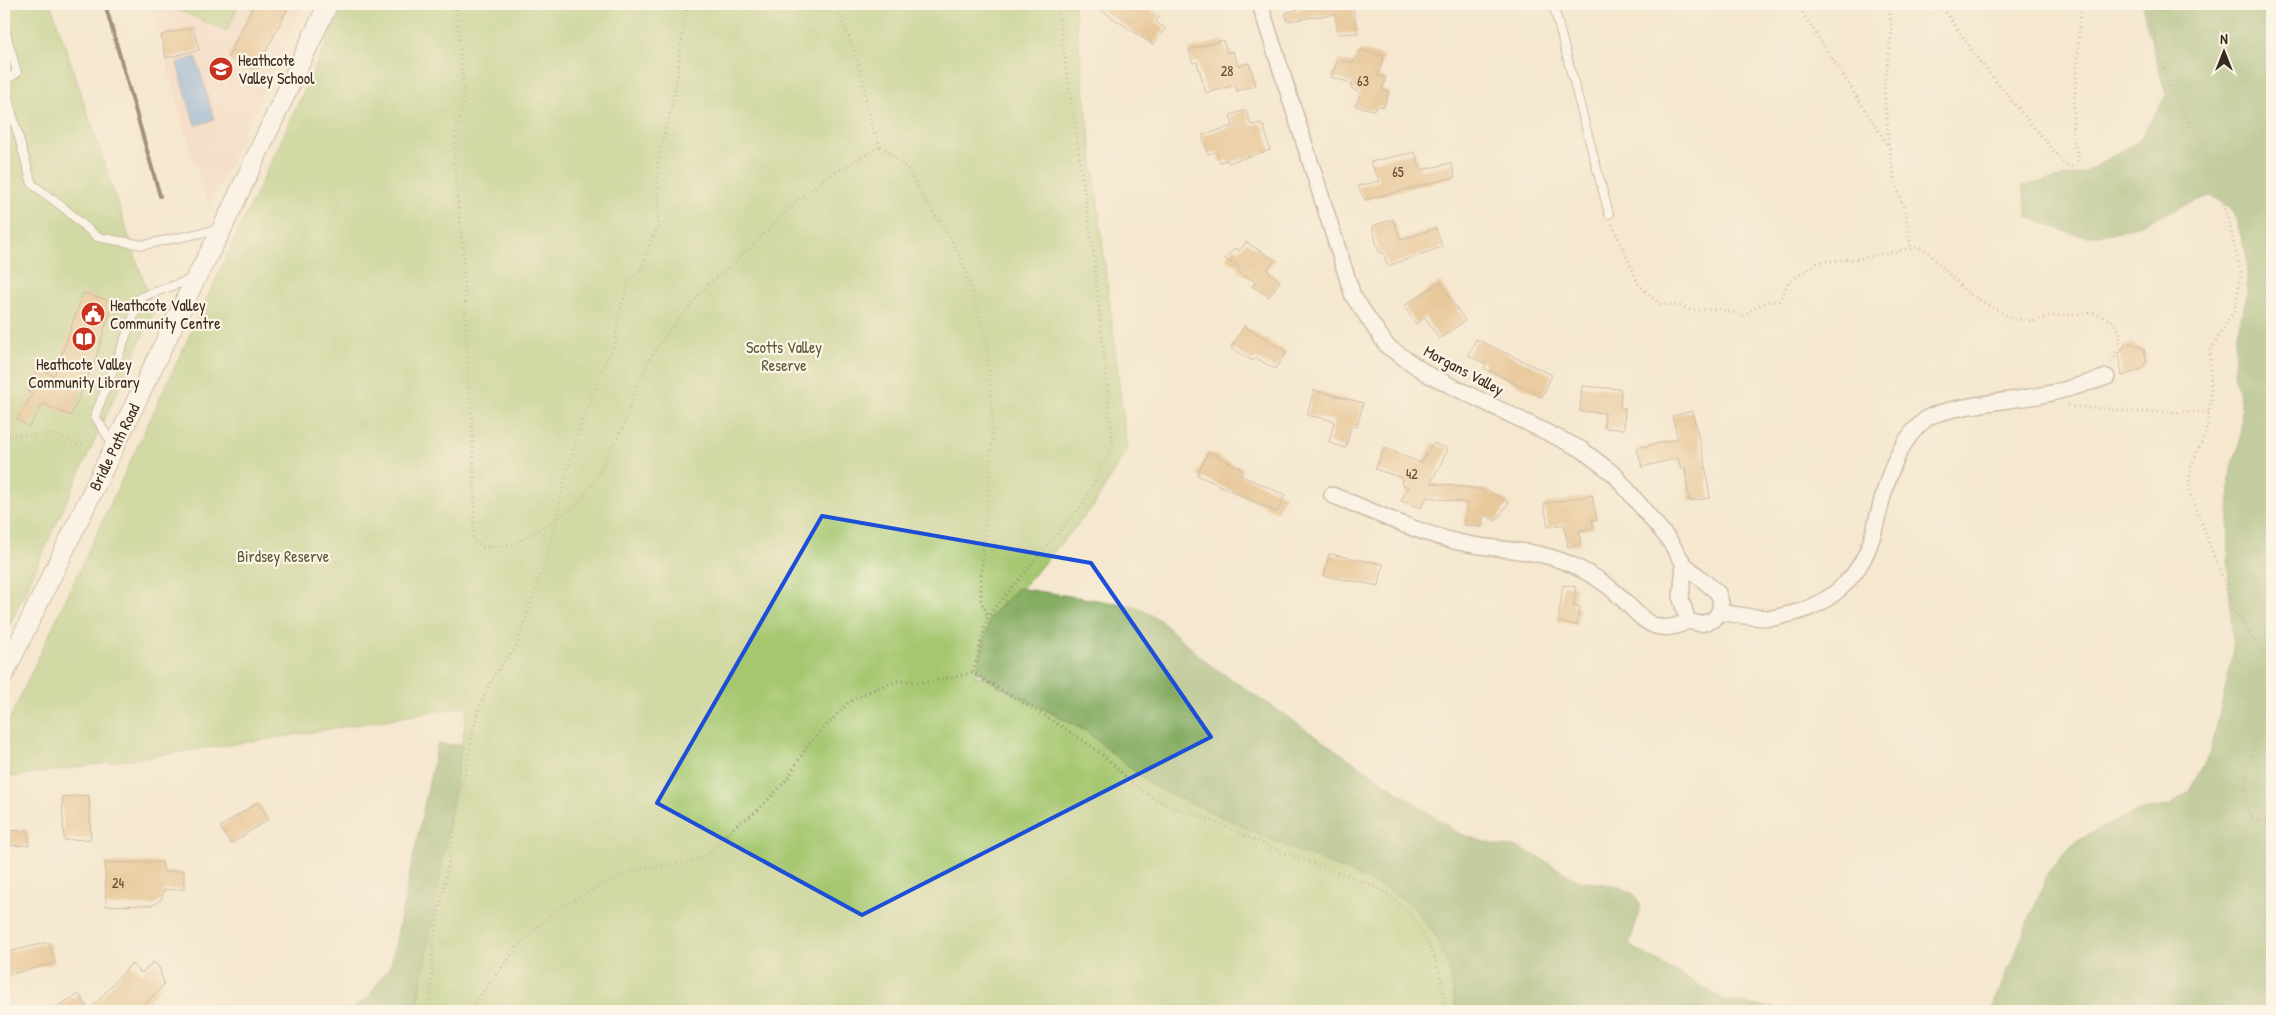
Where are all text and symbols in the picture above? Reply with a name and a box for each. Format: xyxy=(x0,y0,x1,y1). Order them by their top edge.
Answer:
north arrow xyxy=(2198,28,2248,78)
text: N xyxy=(2220,29,2228,48)
place label: Heathcote Valley School xyxy=(238,49,315,89)
school or university icon: Heathcote Valley School xyxy=(208,56,234,82)
house number: 28 xyxy=(1221,61,1233,80)
house number: 63 xyxy=(1357,71,1369,90)
house number: 65 xyxy=(1392,162,1404,181)
place label: Heathcote Valley Community Centre xyxy=(110,294,221,334)
public building icon: Heathcote Valley Community Centre xyxy=(80,301,106,327)
library icon: Heathcote Valley Community Library xyxy=(71,326,97,352)
park label: Scotts Valley Reserve xyxy=(746,336,822,376)
street label: Morgans Valley xyxy=(1420,340,1508,400)
place label: Heathcote Valley Community Library xyxy=(28,353,140,393)
street label: Bridle Path Road xyxy=(83,400,145,494)
house number: 42 xyxy=(1406,464,1418,483)
park label: Birdsey Reserve xyxy=(237,545,330,567)
house number: 24 xyxy=(112,873,124,892)

